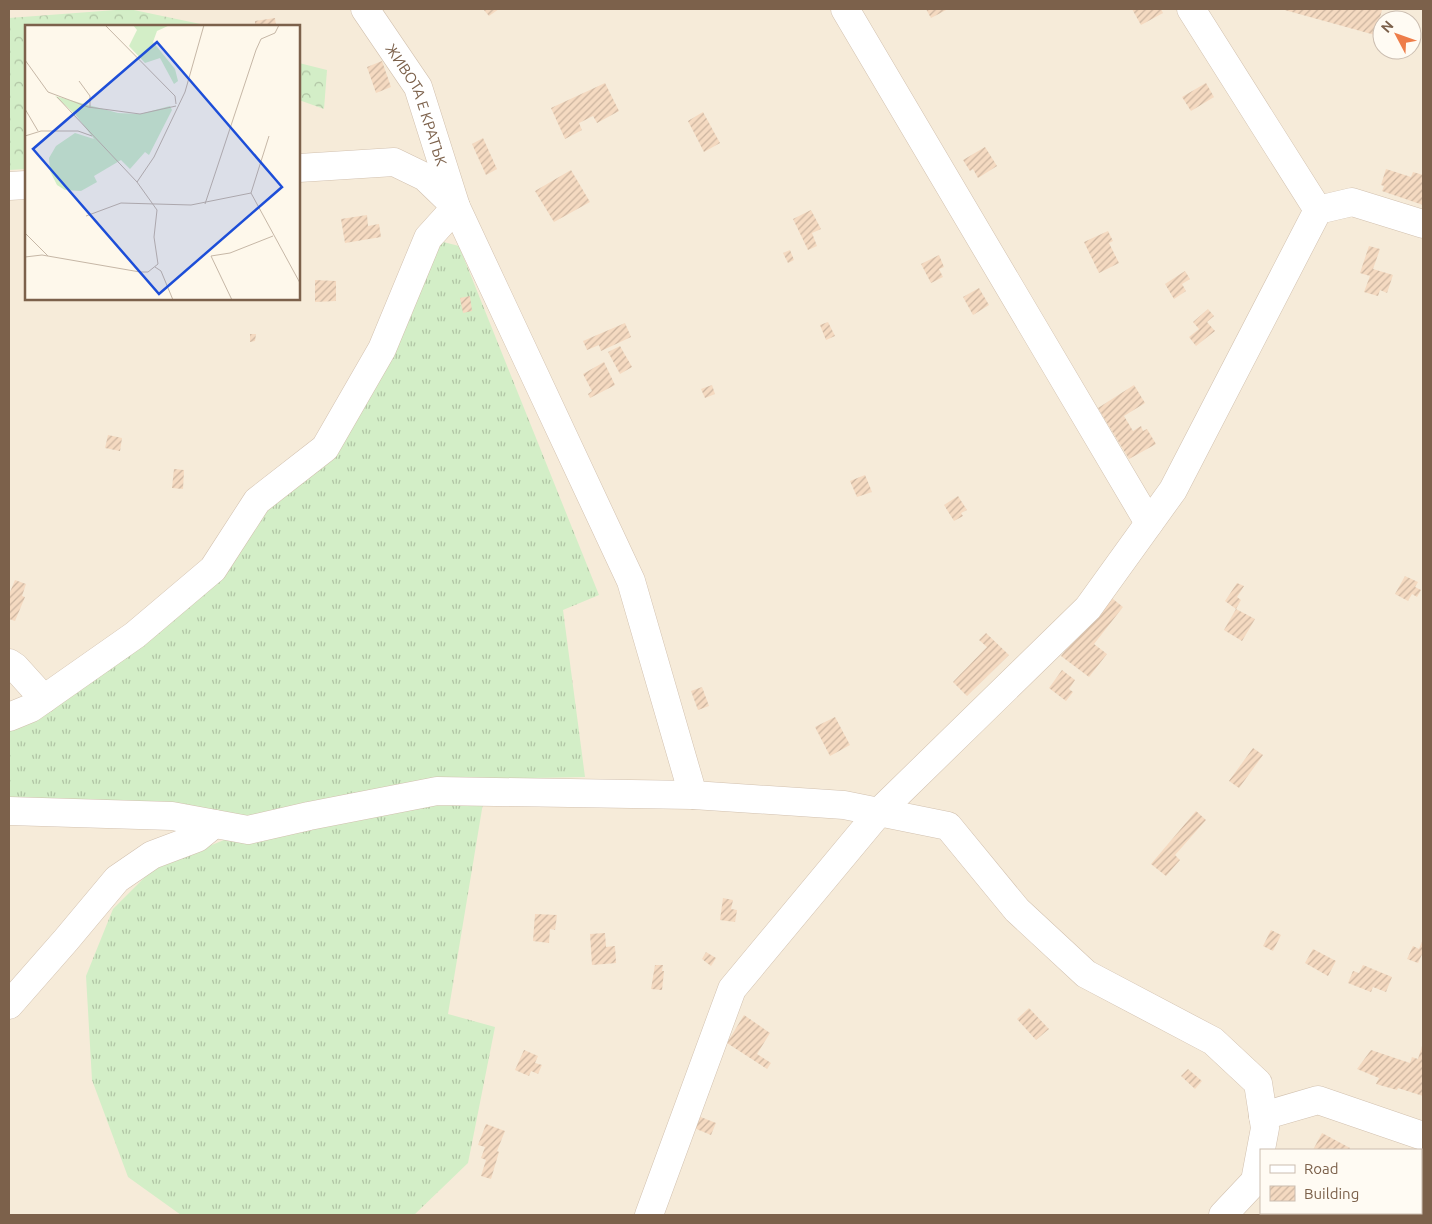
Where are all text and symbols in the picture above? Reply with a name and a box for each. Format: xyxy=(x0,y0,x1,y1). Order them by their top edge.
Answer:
north arrow xyxy=(1372,10,1422,60)
text: N xyxy=(1378,17,1397,36)
inset map xyxy=(25,25,300,300)
street label: ЖИВОТА Е КРАТЪК xyxy=(383,40,451,168)
legend xyxy=(1260,1149,1422,1214)
text: Road xyxy=(1304,1160,1339,1177)
text: Building xyxy=(1304,1185,1359,1202)

